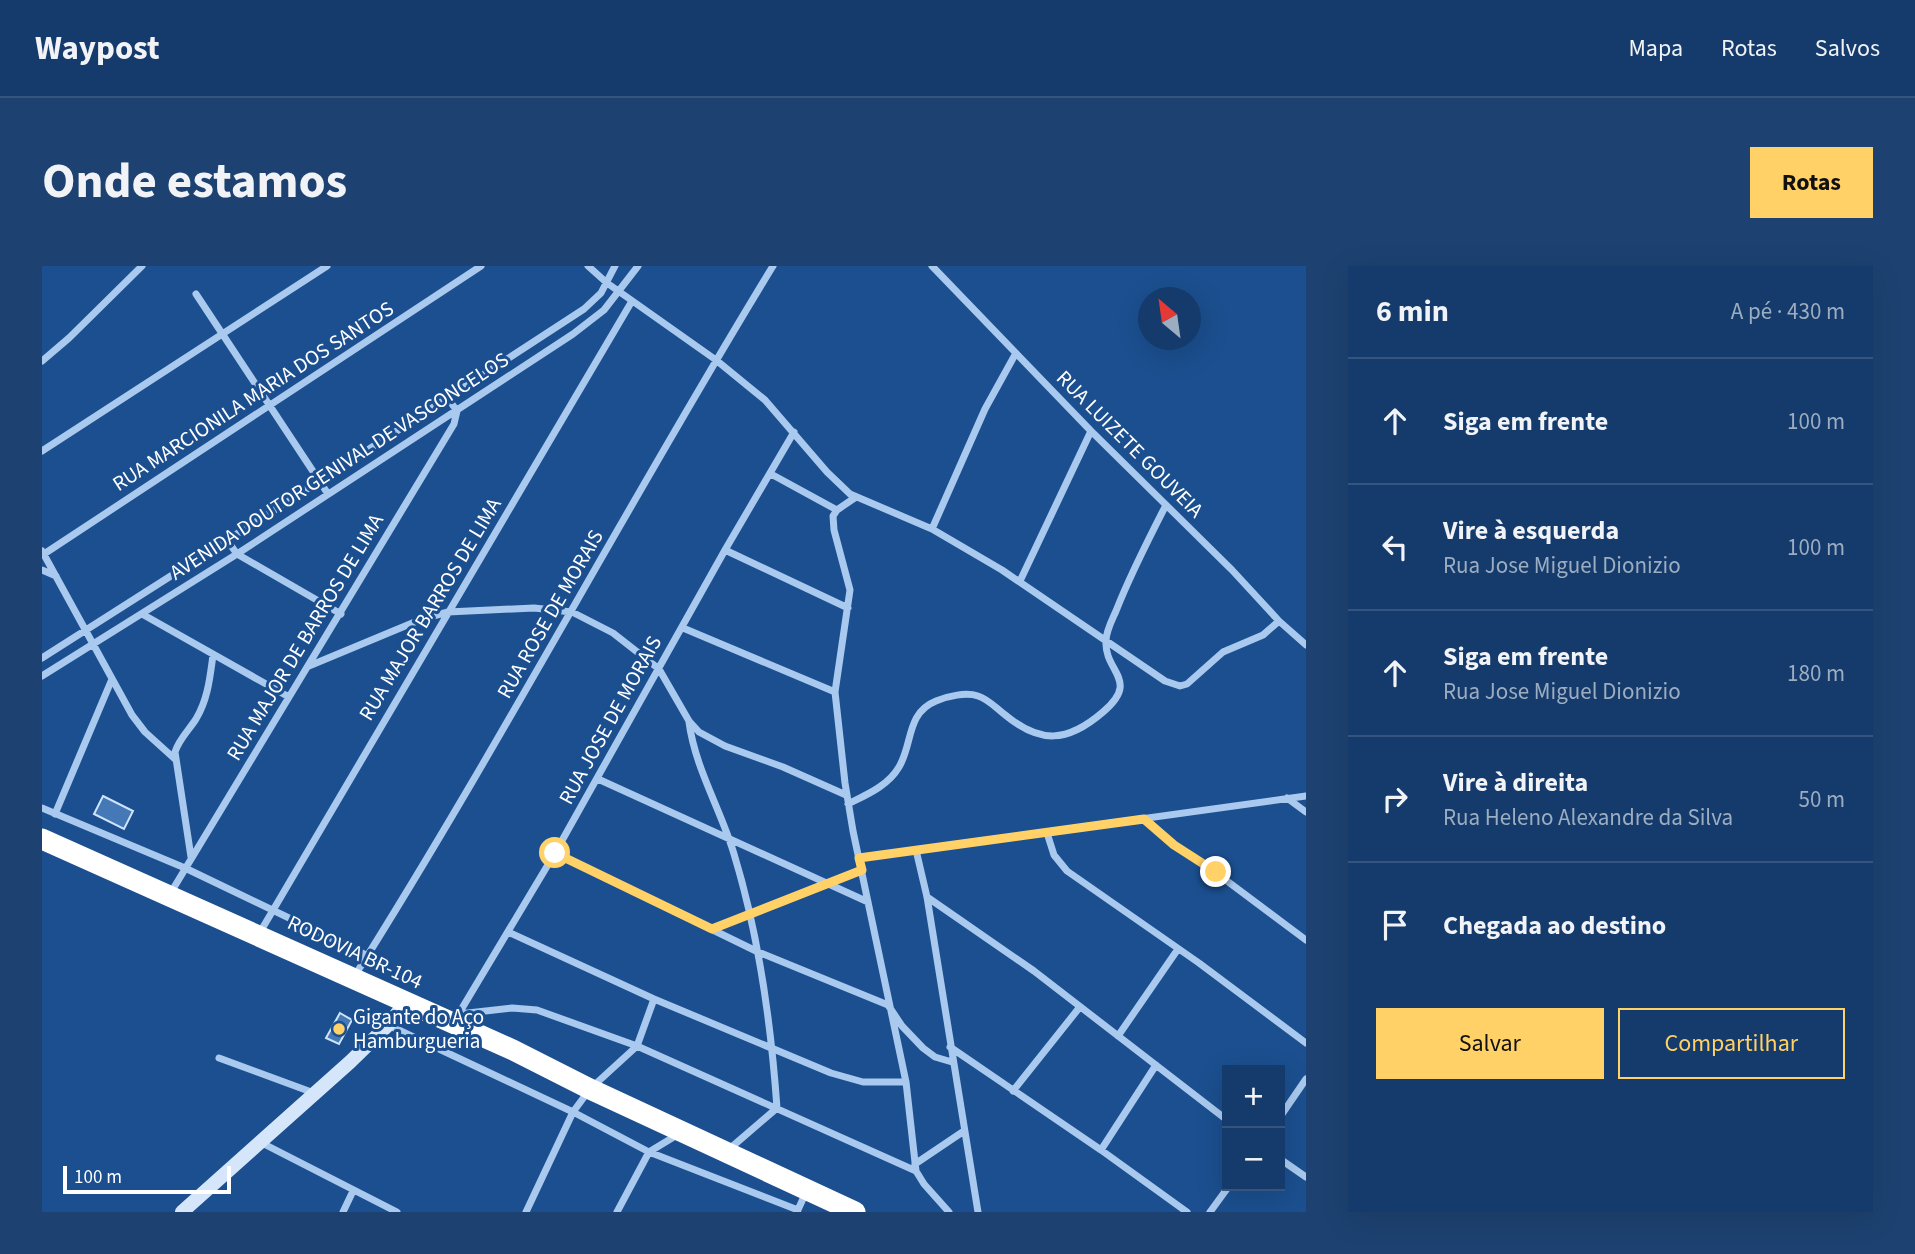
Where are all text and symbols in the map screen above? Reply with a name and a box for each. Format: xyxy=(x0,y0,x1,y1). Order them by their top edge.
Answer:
text: Waypost xyxy=(35,25,160,72)
text: Mapa xyxy=(1628,31,1683,66)
text: Rotas xyxy=(1721,31,1777,66)
text: Salvos xyxy=(1815,31,1880,66)
text: Onde estamos xyxy=(42,147,347,217)
button: Rotas xyxy=(1750,147,1873,218)
north arrow xyxy=(1138,287,1201,350)
text: 6 min xyxy=(1376,290,1449,333)
street label: RUA MARCIONILA MARIA DOS SANTOS xyxy=(106,294,400,498)
text: A pé · 430 m xyxy=(1731,295,1845,328)
street label: AVENIDA DOUTOR GENIVAL DE VASCONCELOS xyxy=(163,345,515,587)
street label: RUA LUIZETE GOUVEIA xyxy=(1050,364,1211,525)
icon: ahead xyxy=(1376,402,1414,440)
text: Siga em frente xyxy=(1443,403,1608,440)
text: 100 m xyxy=(1787,405,1845,438)
street label: RUA MAJOR BARROS DE LIMA xyxy=(351,491,509,726)
street label: RUA MAJOR DE BARROS DE LIMA xyxy=(219,507,391,766)
text: Vire à esquerda xyxy=(1443,512,1619,549)
street label: RUA ROSE DE MORAIS xyxy=(489,524,611,704)
icon: left xyxy=(1376,528,1414,566)
text: 100 m xyxy=(1787,531,1845,564)
text: Rua Jose Miguel Dionizio xyxy=(1443,549,1681,582)
street label: RUA JOSE DE MORAIS xyxy=(551,630,669,810)
text: Siga em frente xyxy=(1443,638,1608,675)
icon: ahead xyxy=(1376,654,1414,692)
text: 180 m xyxy=(1787,657,1845,690)
text: Rua Jose Miguel Dionizio xyxy=(1443,675,1681,708)
text: Vire à direita xyxy=(1443,764,1588,801)
icon: right xyxy=(1376,780,1414,818)
text: 50 m xyxy=(1798,783,1845,816)
text: Rua Heleno Alexandre da Silva xyxy=(1443,801,1733,834)
route start xyxy=(539,837,570,868)
route end xyxy=(1200,856,1231,887)
icon: arrive xyxy=(1376,906,1414,944)
text: Chegada ao destino xyxy=(1443,907,1666,944)
street label: RODOVIA BR-104 xyxy=(283,908,427,996)
place label: Gigante do Aço Hamburgueria xyxy=(353,1002,484,1056)
button: Salvar xyxy=(1376,1008,1604,1079)
button: Compartilhar xyxy=(1618,1008,1845,1079)
marker: Gigante do Aço Hamburgueria xyxy=(331,1021,347,1037)
map controls xyxy=(1222,1065,1285,1191)
button: + xyxy=(1222,1065,1285,1128)
button: − xyxy=(1222,1128,1285,1191)
scale bar xyxy=(63,1163,231,1195)
text: 100 m xyxy=(74,1164,122,1191)

